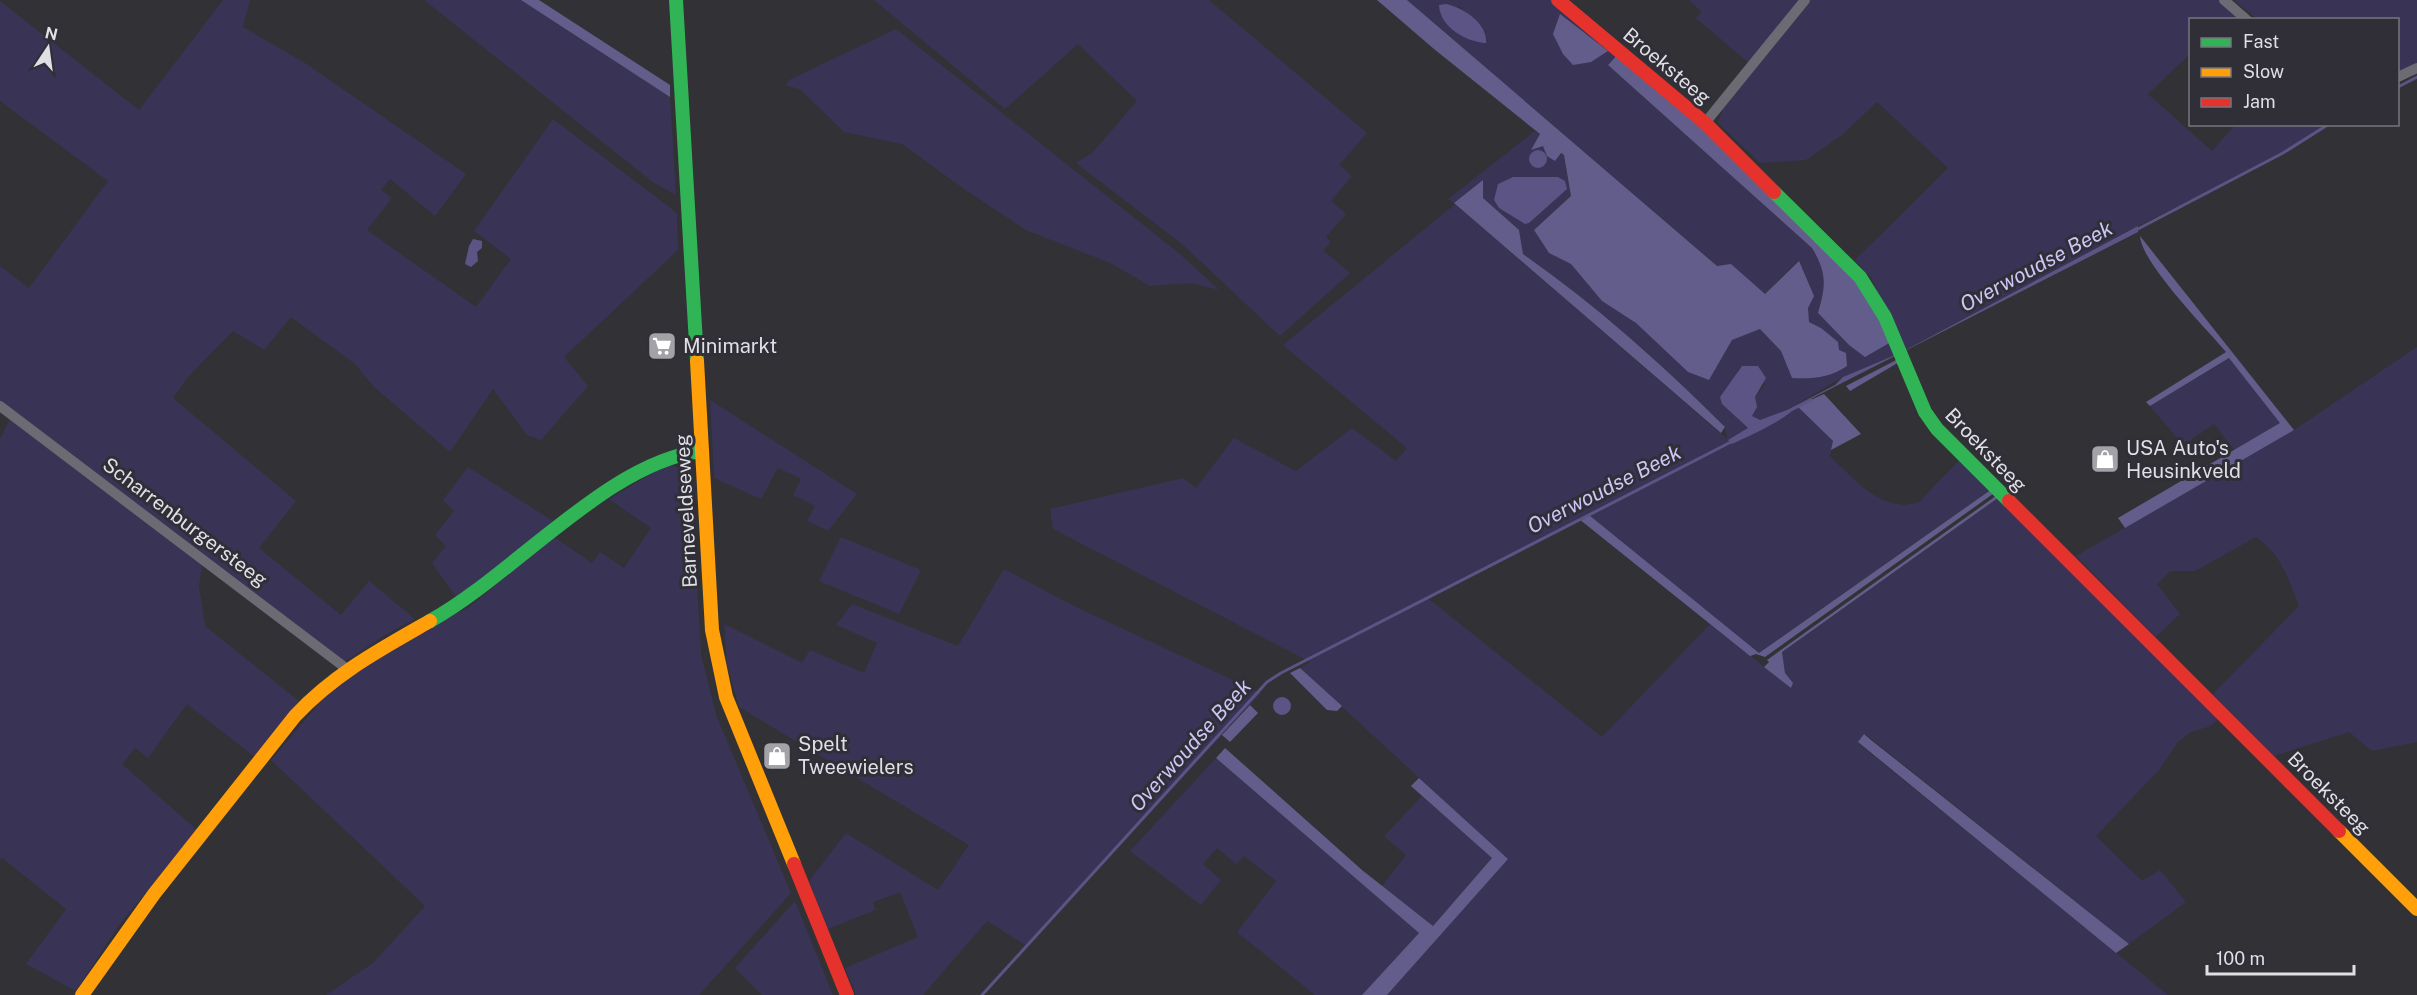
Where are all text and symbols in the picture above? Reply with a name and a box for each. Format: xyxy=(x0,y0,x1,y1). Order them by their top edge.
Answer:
north arrow xyxy=(18,18,78,78)
legend xyxy=(2189,18,2399,126)
street label: Broeksteeg xyxy=(1618,22,1716,110)
text: N xyxy=(43,23,59,45)
text: Fast xyxy=(2243,31,2279,52)
text: Slow xyxy=(2243,61,2284,82)
text: Jam xyxy=(2243,91,2276,112)
water label: Overwoudse Beek xyxy=(1955,215,2117,317)
supermarket icon: Minimarkt xyxy=(646,330,678,362)
place label: Minimarkt xyxy=(683,334,777,358)
street label: Broeksteeg xyxy=(1940,403,2032,497)
street label: Barneveldseweg xyxy=(670,433,702,589)
place label: USA Auto's Heusinkveld xyxy=(2126,436,2241,483)
water label: Overwoudse Beek xyxy=(1523,439,1686,539)
shop icon: USA Auto's Heusinkveld xyxy=(2089,443,2121,475)
street label: Scharrenburgersteeg xyxy=(98,452,272,592)
water label: Overwoudse Beek xyxy=(1124,673,1256,816)
place label: Spelt Tweewielers xyxy=(798,732,914,779)
shop icon: Spelt Tweewielers xyxy=(761,740,793,772)
street label: Broeksteeg xyxy=(2283,747,2375,839)
scale bar xyxy=(2207,938,2354,976)
text: 100 m xyxy=(2216,948,2265,969)

